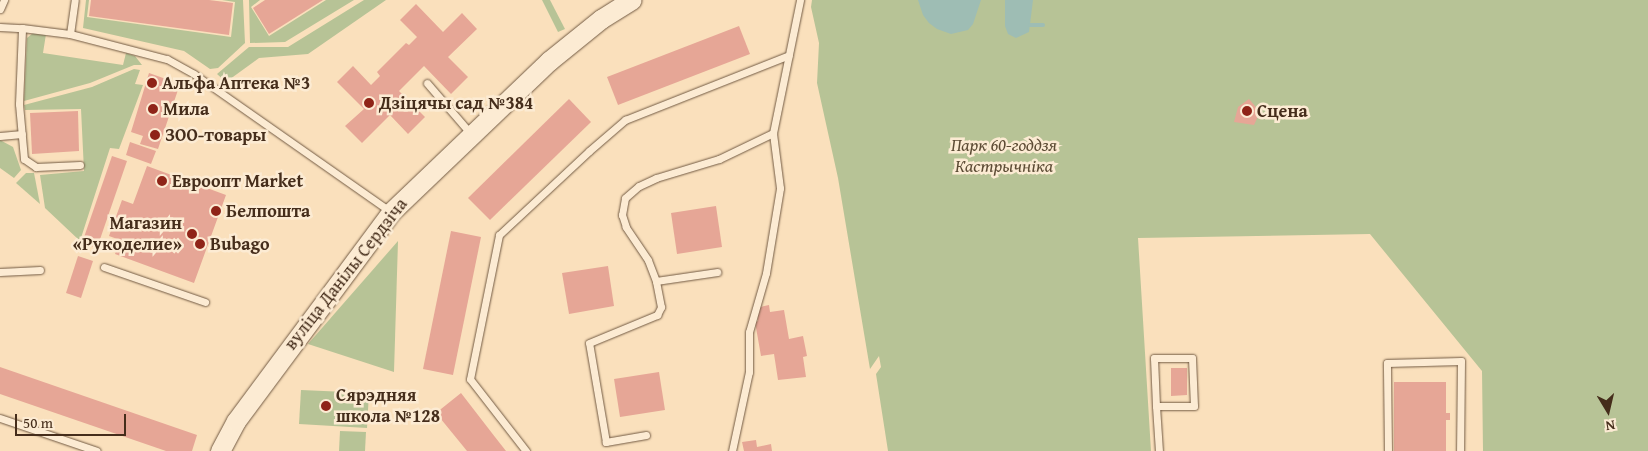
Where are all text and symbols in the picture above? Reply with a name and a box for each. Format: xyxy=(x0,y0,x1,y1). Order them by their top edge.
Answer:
place label: Альфа Аптека №3 xyxy=(162,72,310,94)
marker: Альфа Аптека №3 xyxy=(146,77,158,89)
place label: Дзіцячы сад №384 xyxy=(379,92,533,114)
marker: Дзіцячы сад №384 xyxy=(363,97,375,109)
place label: Мила xyxy=(163,98,209,120)
place label: Сцена xyxy=(1257,100,1308,122)
marker: Мила xyxy=(147,103,159,115)
marker: Сцена xyxy=(1241,105,1253,117)
place label: ЗОО-товары xyxy=(165,124,266,146)
marker: ЗОО-товары xyxy=(149,129,161,141)
park label: Парк 60-годдзя Кастрычніка xyxy=(951,135,1057,178)
place label: Евроопт Market xyxy=(172,170,303,192)
marker: Евроопт Market xyxy=(156,175,168,187)
street label: вуліца Данілы Сердзіча xyxy=(280,194,412,354)
place label: Белпошта xyxy=(226,200,310,222)
marker: Белпошта xyxy=(210,205,222,217)
place label: Магазин «Рукоделие» xyxy=(73,213,182,255)
marker: Магазин «Рукоделие» xyxy=(186,228,198,240)
place label: Bubago xyxy=(210,233,270,255)
marker: Bubago xyxy=(194,238,206,250)
place label: Сярэдняя школа №128 xyxy=(336,385,440,428)
north arrow xyxy=(1583,386,1633,436)
marker: Сярэдняя школа №128 xyxy=(320,400,332,412)
scale bar xyxy=(18,404,129,436)
text: 50 m xyxy=(23,412,53,433)
text: N xyxy=(1604,415,1617,436)

